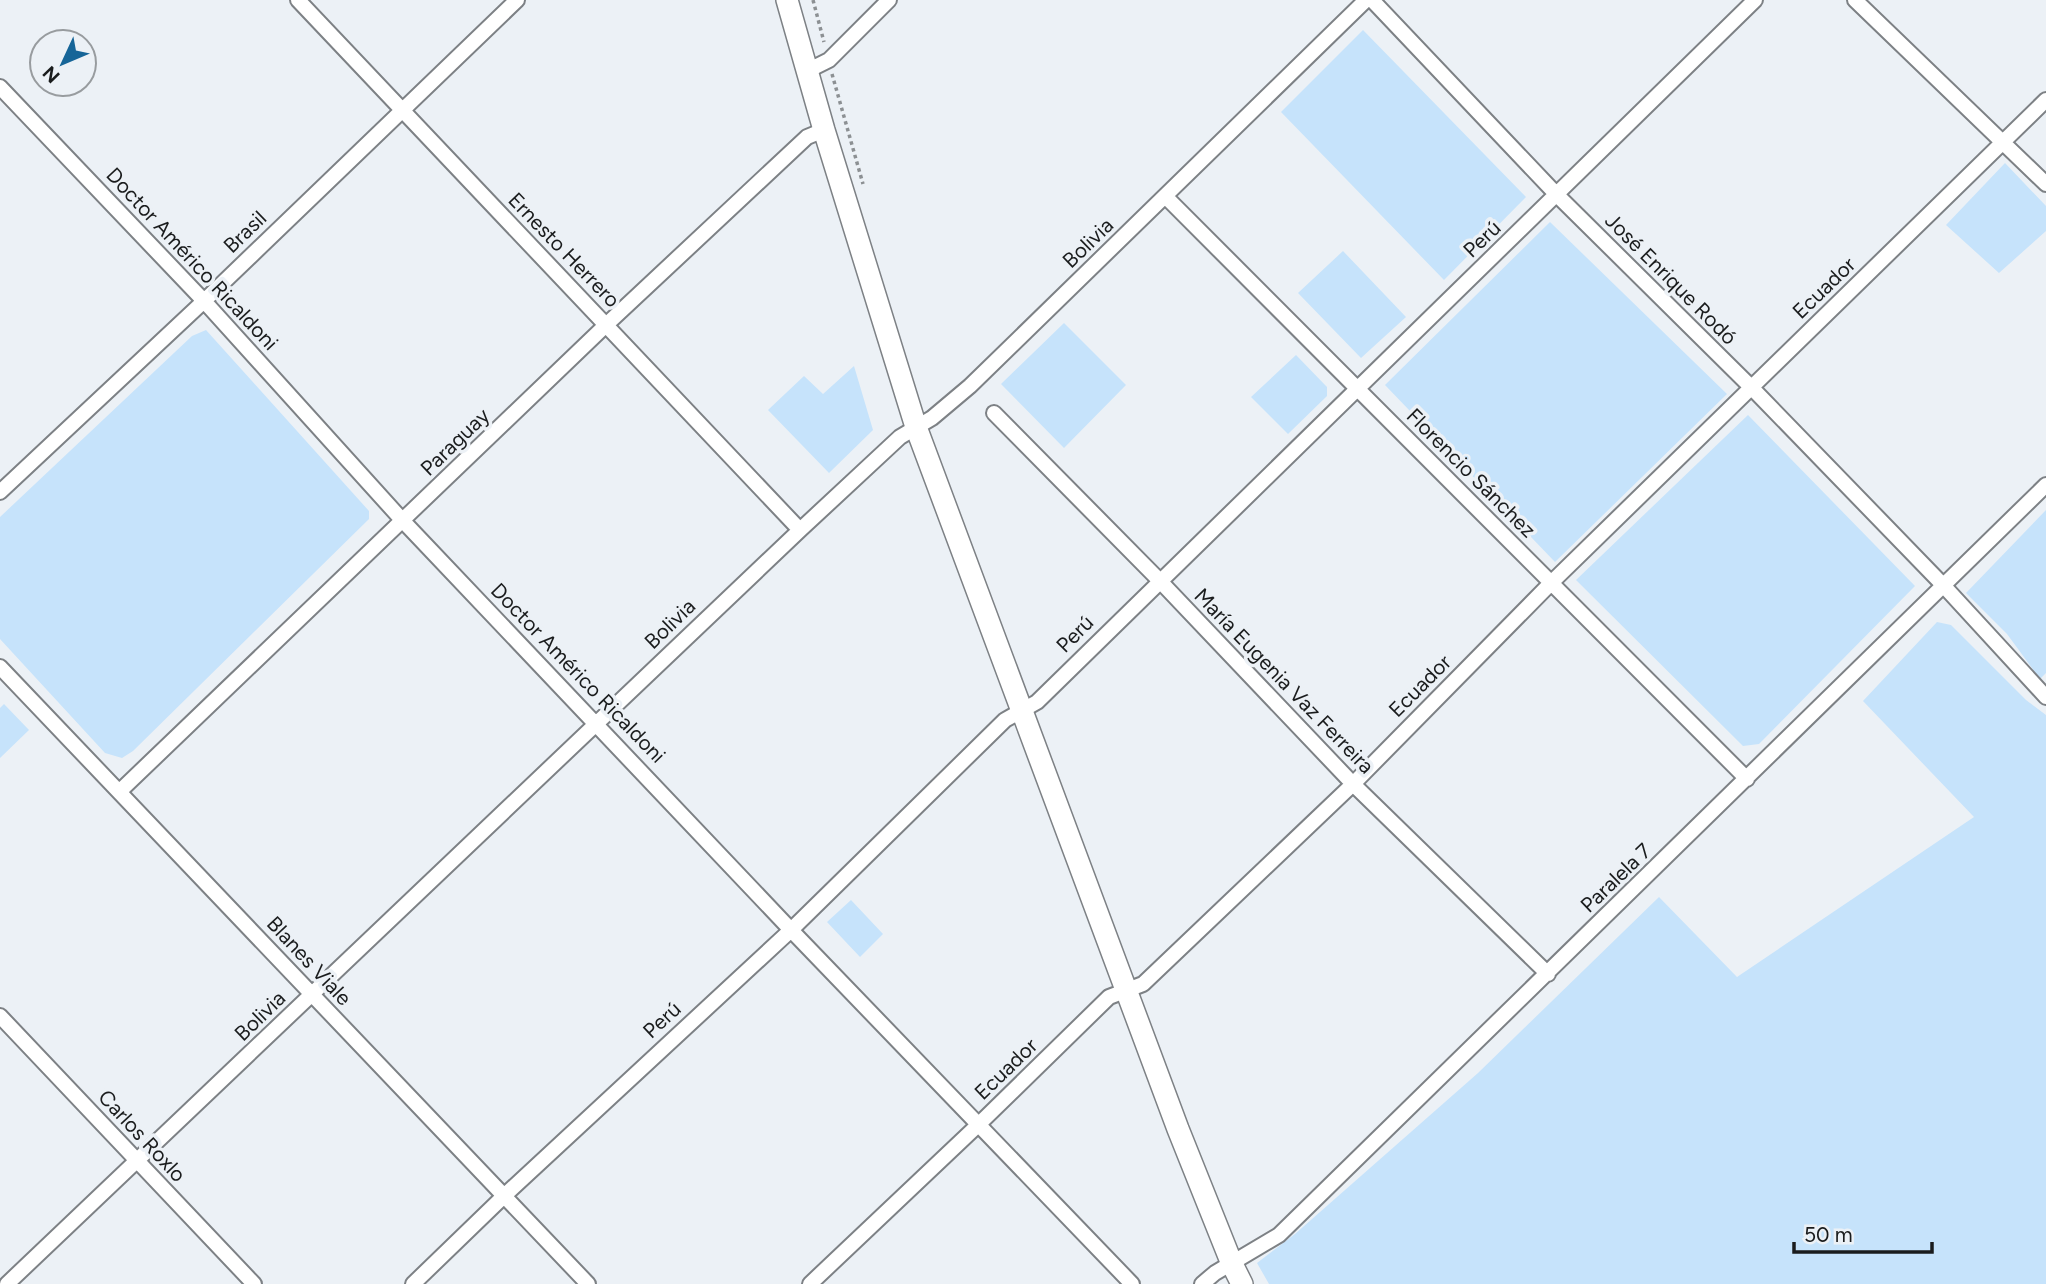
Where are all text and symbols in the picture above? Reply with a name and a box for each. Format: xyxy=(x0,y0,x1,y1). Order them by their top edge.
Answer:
north arrow xyxy=(28,28,98,98)
text: N xyxy=(38,61,65,88)
street label: Doctor Américo Ricaldoni xyxy=(101,162,283,355)
street label: Ernesto Herrero xyxy=(503,187,625,312)
street label: Brasil xyxy=(218,205,271,258)
street label: José Enrique Rodó xyxy=(1600,208,1742,350)
street label: Bolivia xyxy=(1057,212,1118,273)
street label: Perú xyxy=(1458,215,1506,262)
street label: Ecuador xyxy=(1787,252,1860,324)
street label: Paraguay xyxy=(415,403,494,481)
street label: Florencio Sánchez xyxy=(1402,403,1541,542)
street label: Doctor Américo Ricaldoni xyxy=(486,578,671,768)
street label: María Eugenia Vaz Ferreira xyxy=(1189,583,1379,778)
street label: Bolivia xyxy=(639,593,700,654)
street label: Perú xyxy=(1051,610,1098,657)
street label: Ecuador xyxy=(1383,649,1456,722)
street label: Paralela 7 xyxy=(1575,838,1656,917)
street label: Blanes Viale xyxy=(262,911,357,1010)
street label: Bolivia xyxy=(229,985,290,1046)
street label: Perú xyxy=(638,996,686,1043)
street label: Ecuador xyxy=(969,1033,1042,1105)
street label: Carlos Roxlo xyxy=(93,1084,191,1187)
scale bar xyxy=(1794,1210,1932,1254)
text: 50 m xyxy=(1804,1222,1853,1247)

